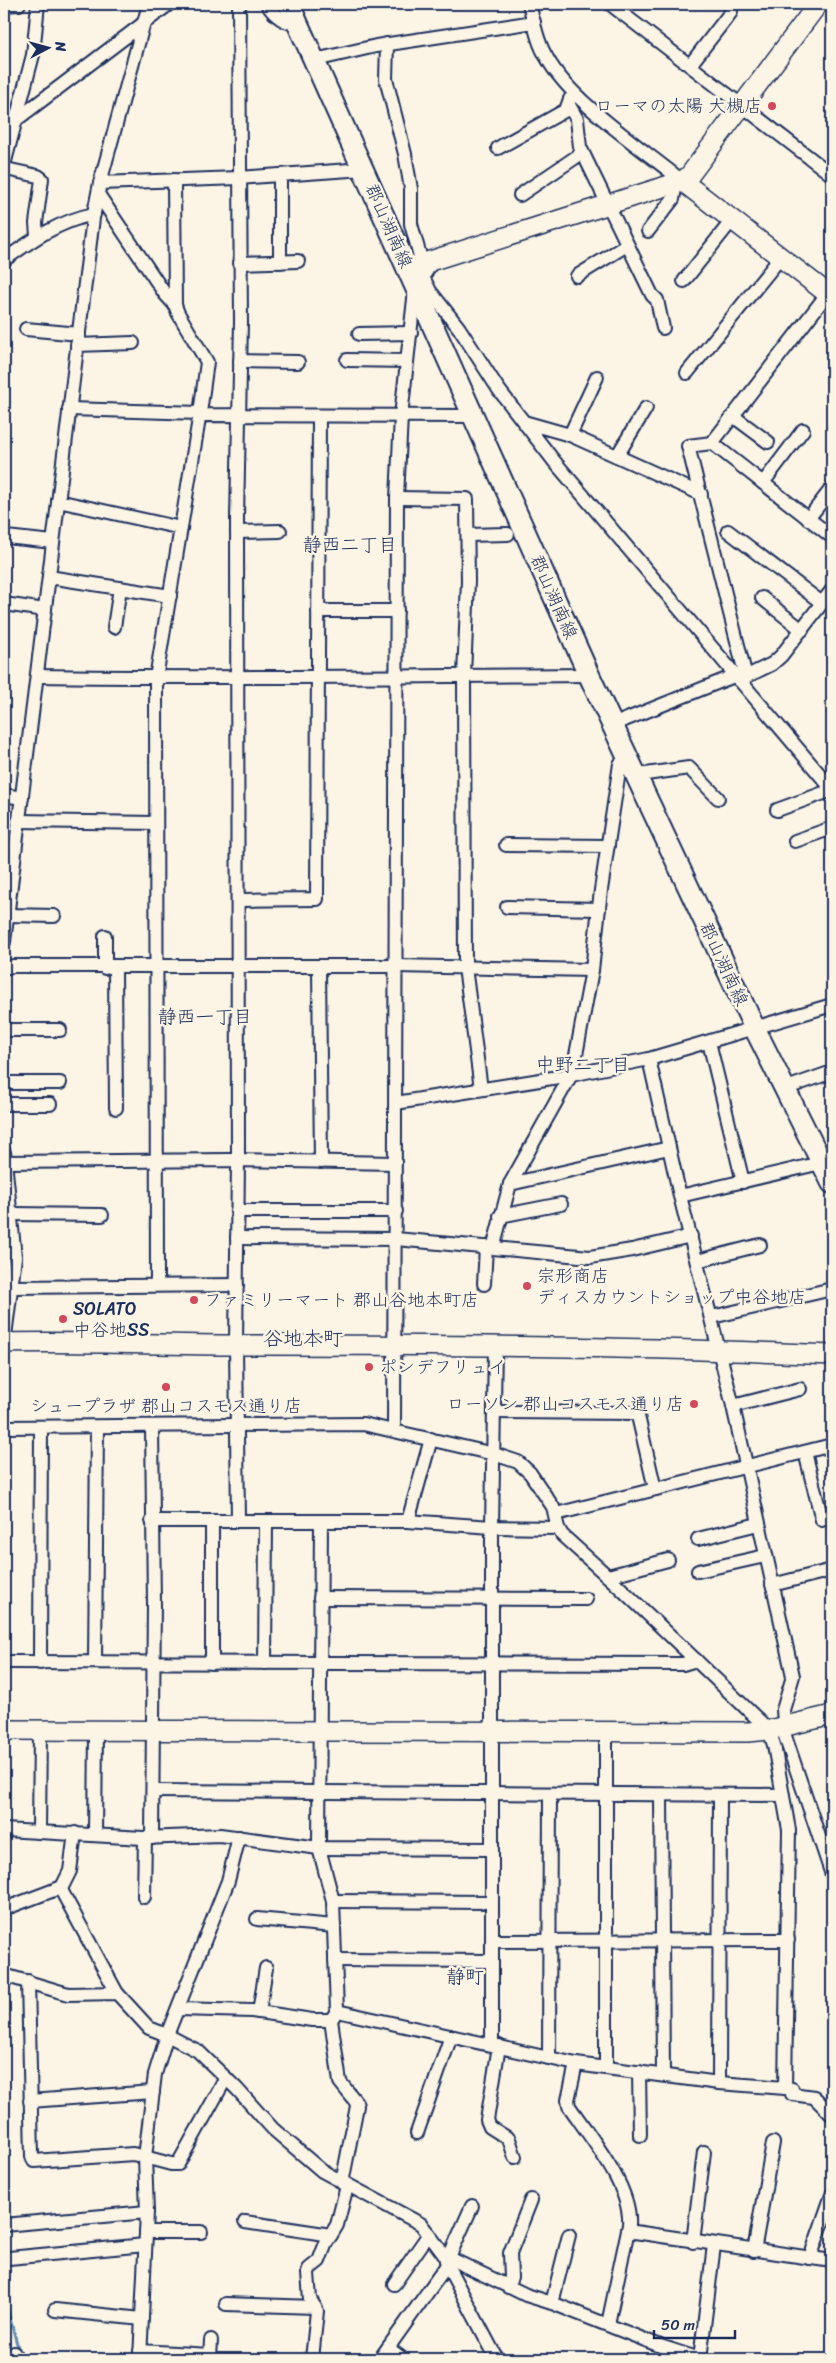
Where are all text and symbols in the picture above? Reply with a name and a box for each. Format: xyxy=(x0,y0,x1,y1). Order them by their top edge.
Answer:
north arrow xyxy=(22,22,72,72)
text: N xyxy=(47,40,73,53)
place label: ローマの太陽 大槻店 xyxy=(595,90,762,122)
marker: ローマの太陽 大槻店 xyxy=(766,100,778,112)
street label: 郡山湖南線 xyxy=(356,178,422,274)
district label: 静西二丁目 xyxy=(302,528,398,561)
street label: 郡山湖南線 xyxy=(521,549,587,645)
street label: 郡山湖南線 xyxy=(690,916,758,1012)
district label: 静西一丁目 xyxy=(157,1000,253,1033)
district label: 中野二丁目 xyxy=(535,1048,631,1081)
place label: 宗形商店 ディスカウントショップ中谷地店 xyxy=(537,1260,806,1313)
marker: 宗形商店 ディスカウントショップ中谷地店 xyxy=(521,1280,533,1292)
place label: ファミリーマート 郡山谷地本町店 xyxy=(204,1284,479,1316)
place label: SOLATO 中谷地SS xyxy=(73,1293,150,1346)
marker: ファミリーマート 郡山谷地本町店 xyxy=(188,1294,200,1306)
marker: SOLATO 中谷地SS xyxy=(57,1313,69,1325)
district label: 谷地本町 xyxy=(263,1321,343,1356)
place label: ポンデフリュイ xyxy=(379,1351,506,1383)
marker: ポンデフリュイ xyxy=(363,1361,375,1373)
marker: シュープラザ 郡山コスモス通り店 xyxy=(160,1381,172,1393)
place label: ローソン 郡山コスモス通り店 xyxy=(446,1388,684,1420)
place label: シュープラザ 郡山コスモス通り店 xyxy=(30,1390,302,1422)
marker: ローソン 郡山コスモス通り店 xyxy=(688,1398,700,1410)
district label: 静町 xyxy=(446,1960,484,1993)
scale bar xyxy=(654,2308,735,2340)
text: 50 m xyxy=(661,2312,696,2338)

